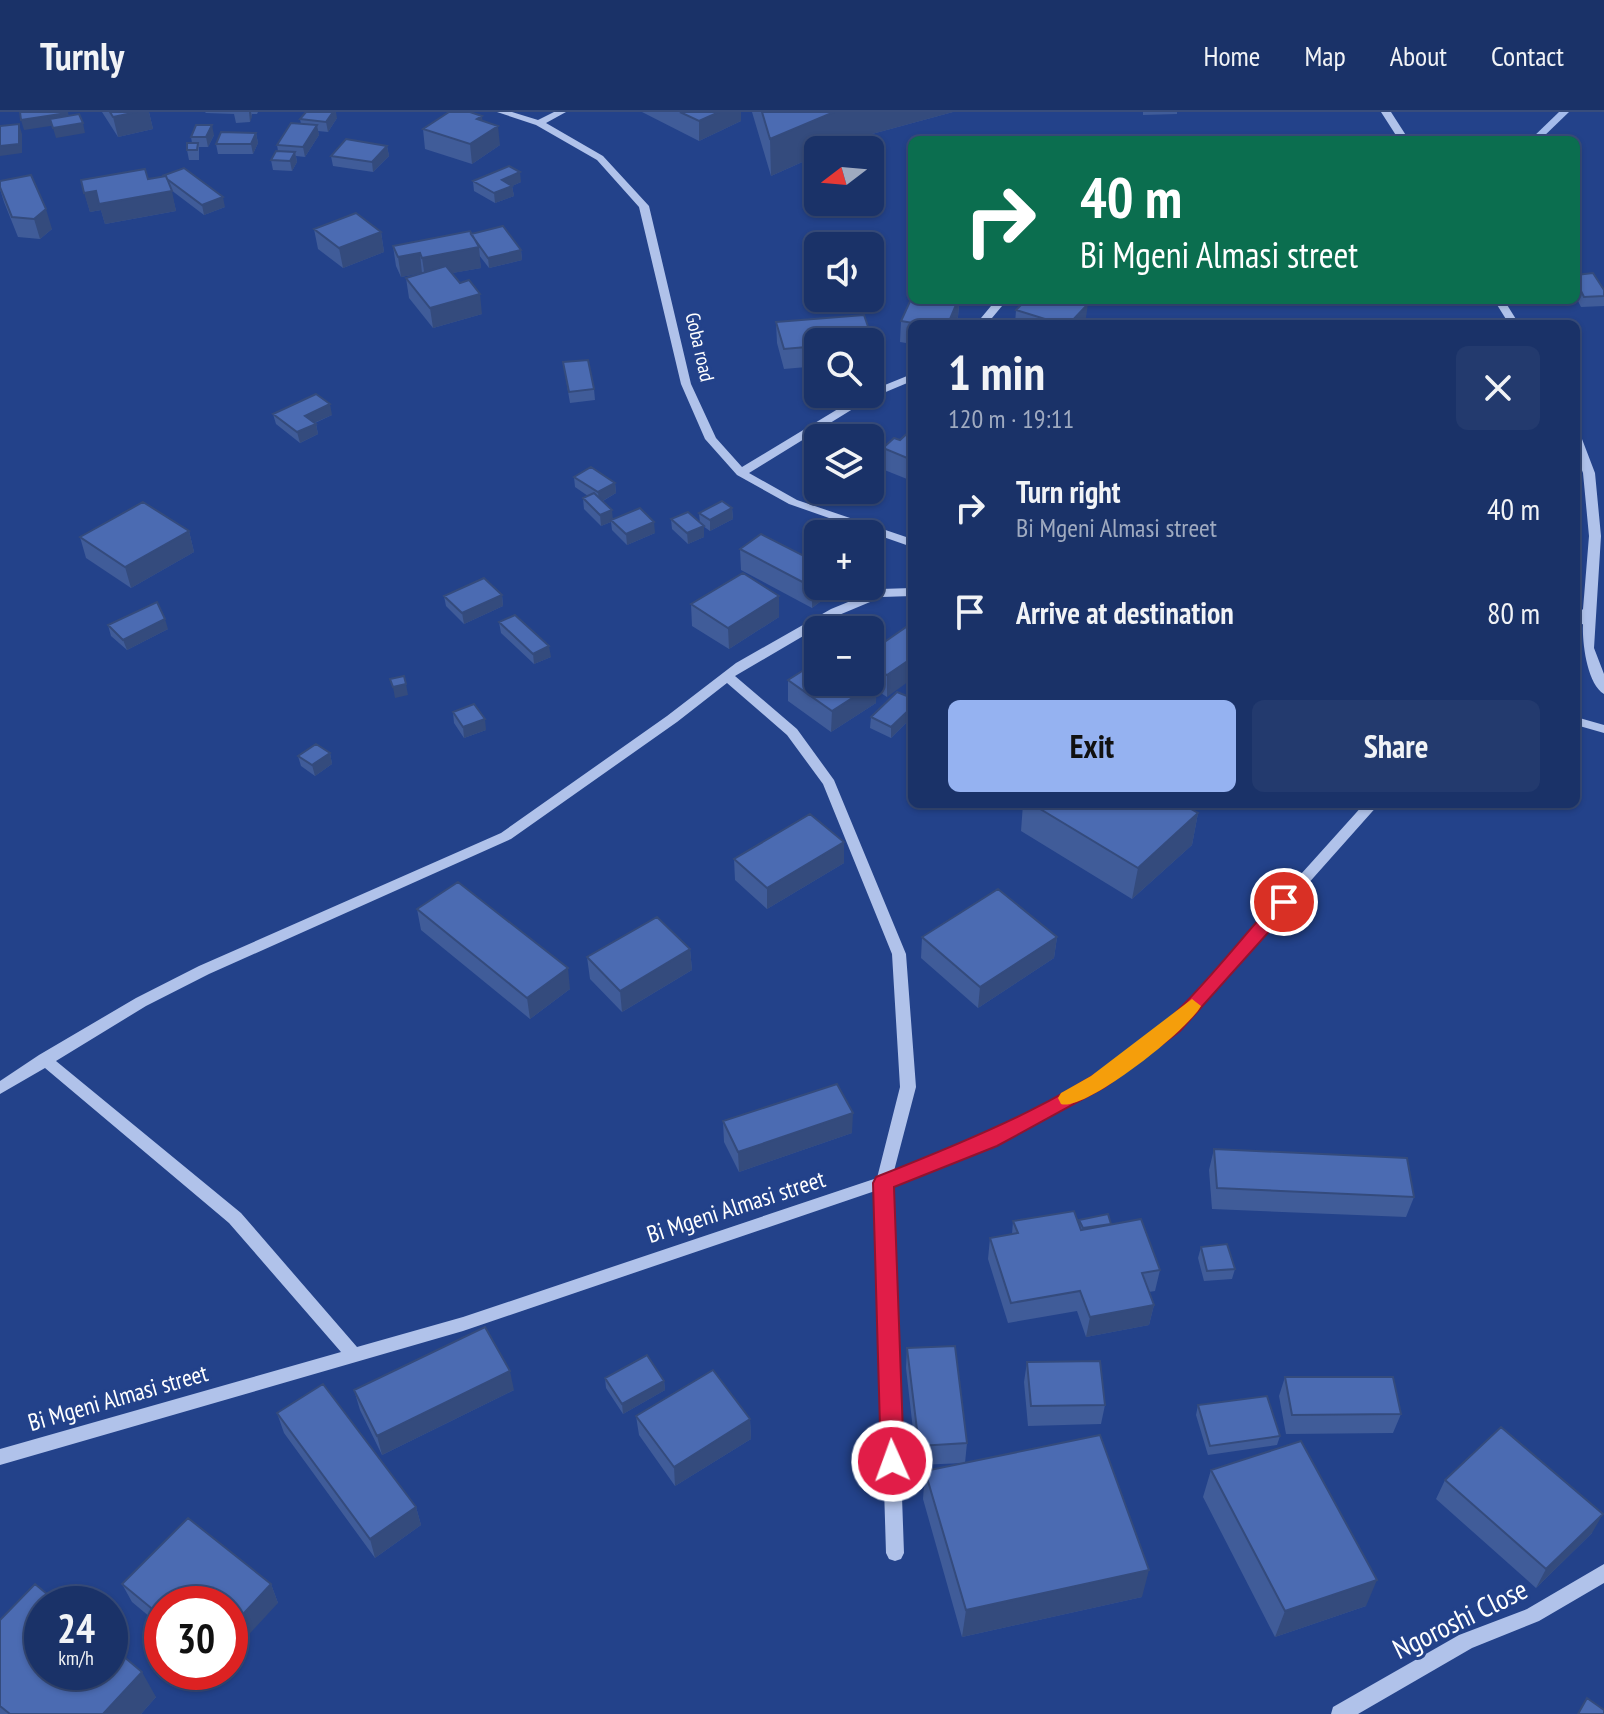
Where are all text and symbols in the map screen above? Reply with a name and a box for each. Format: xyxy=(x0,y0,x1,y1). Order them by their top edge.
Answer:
text: Turnly xyxy=(40,31,124,80)
text: Home xyxy=(1204,37,1260,74)
text: Map xyxy=(1304,37,1346,74)
text: About xyxy=(1390,37,1447,74)
text: Contact xyxy=(1491,37,1564,74)
north arrow xyxy=(804,136,884,216)
map controls xyxy=(804,136,884,696)
text: 40 m xyxy=(1080,161,1182,233)
icon: right xyxy=(948,168,1052,272)
text: Bi Mgeni Almasi street xyxy=(1080,231,1358,278)
button: sound xyxy=(804,232,884,312)
street label: Goba road xyxy=(679,310,721,384)
button: search xyxy=(804,328,884,408)
text: 1 min xyxy=(948,341,1045,403)
button: close xyxy=(1456,346,1540,430)
text: 120 m · 19:11 xyxy=(948,402,1074,435)
button: layers xyxy=(804,424,884,504)
text: Turn right xyxy=(1016,472,1120,511)
icon: right xyxy=(948,486,992,530)
text: 40 m xyxy=(1487,489,1540,528)
text: Bi Mgeni Almasi street xyxy=(1016,511,1217,544)
button: + xyxy=(804,520,884,600)
icon: arrive xyxy=(948,590,992,634)
text: Arrive at destination xyxy=(1016,593,1234,632)
text: 80 m xyxy=(1487,593,1540,632)
button: − xyxy=(804,616,884,696)
button: Exit xyxy=(948,700,1236,792)
button: Share xyxy=(1252,700,1540,792)
pin xyxy=(1250,868,1318,936)
icon: arrive xyxy=(1262,880,1306,924)
street label: Bi Mgeni Almasi street xyxy=(643,1163,829,1250)
street label: Bi Mgeni Almasi street xyxy=(24,1357,212,1438)
position arrow xyxy=(850,1419,934,1503)
street label: Ngoroshi Close xyxy=(1386,1570,1533,1667)
speed limit sign: 30 xyxy=(144,1586,248,1690)
text: 24 xyxy=(57,1602,95,1654)
text: km/h xyxy=(58,1645,94,1671)

